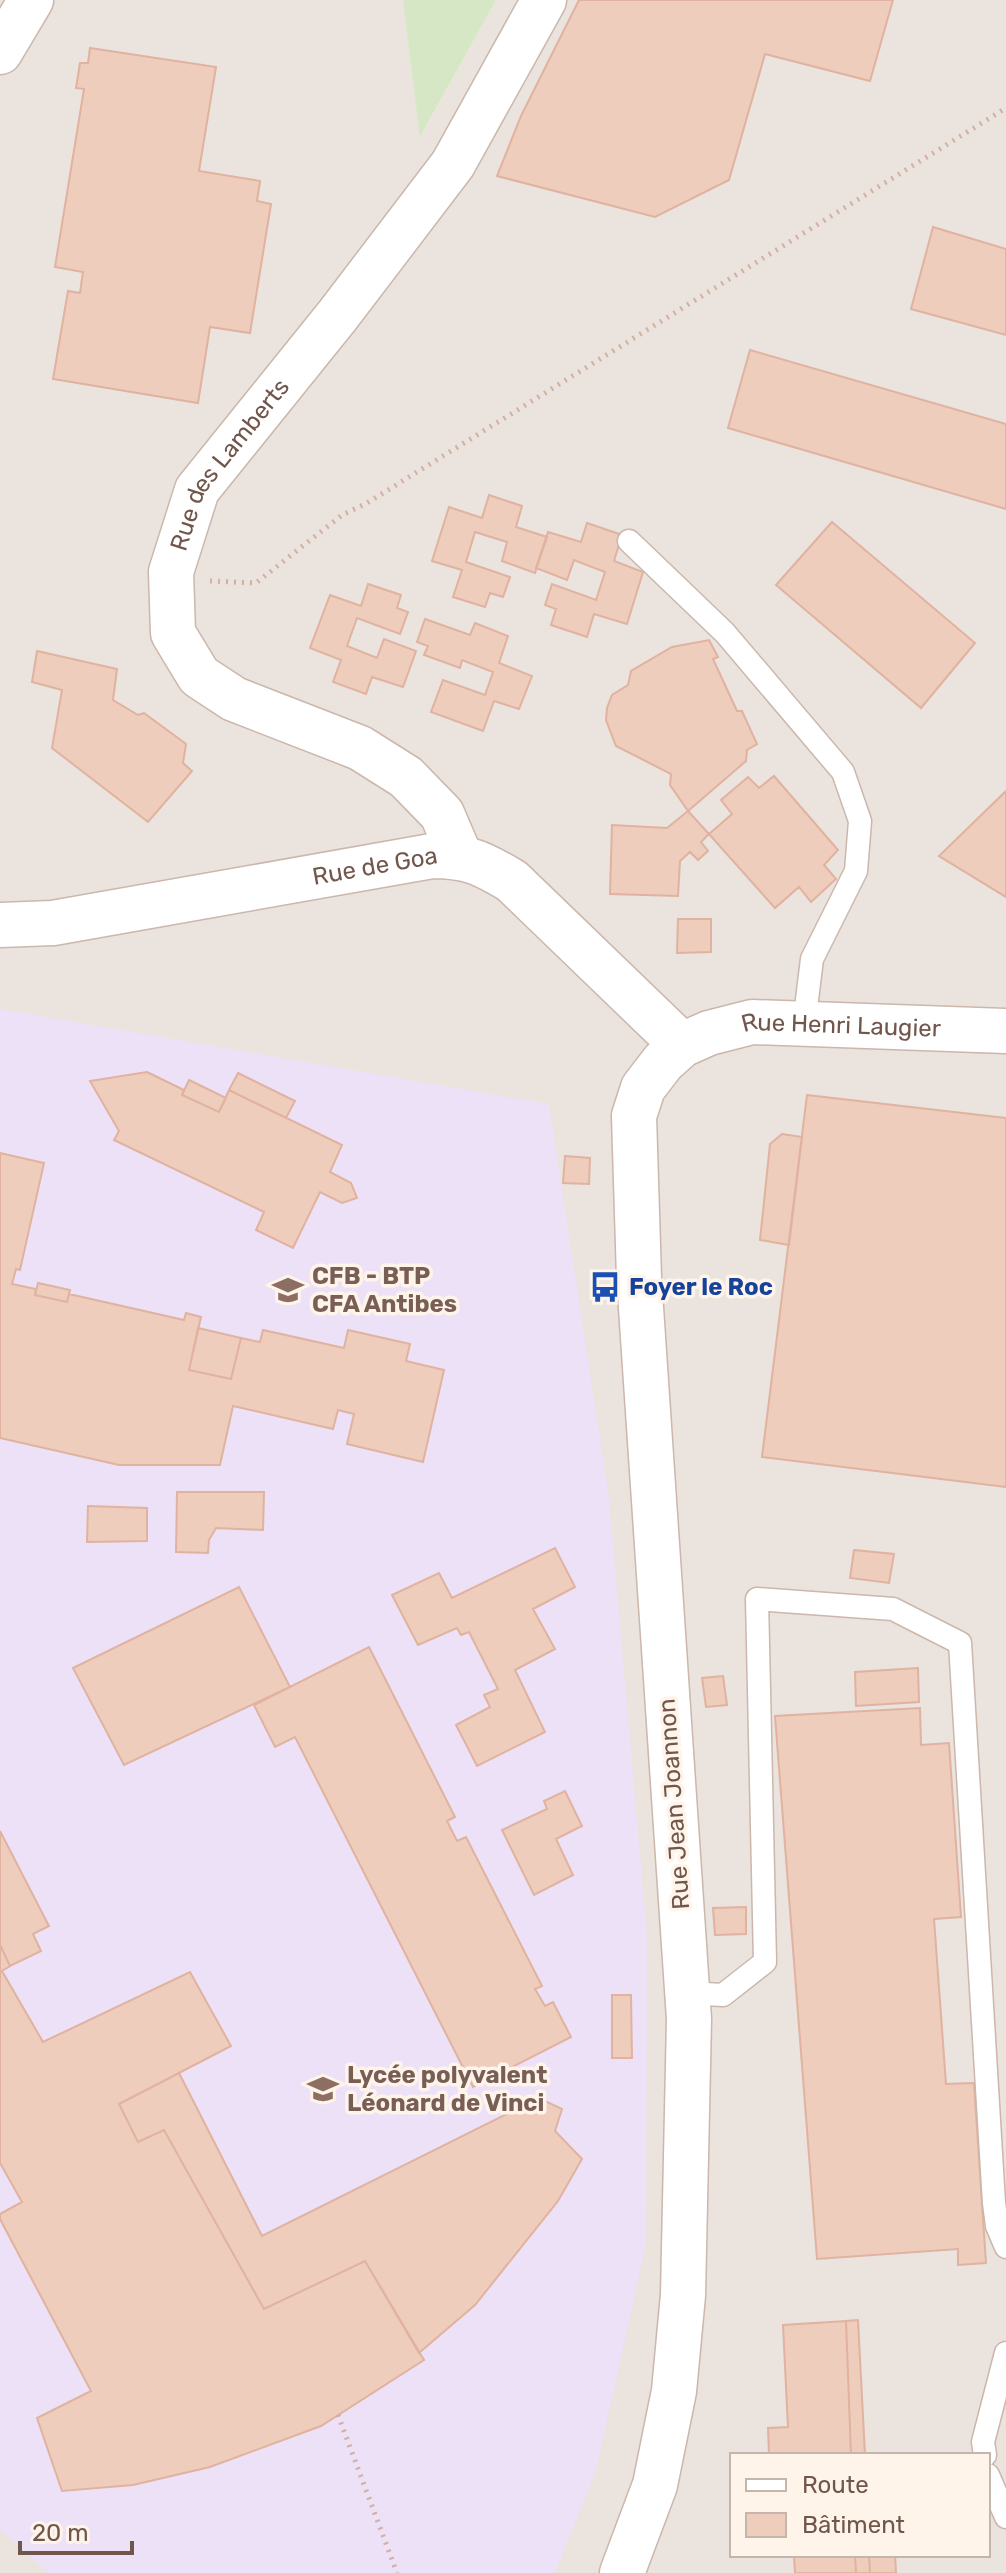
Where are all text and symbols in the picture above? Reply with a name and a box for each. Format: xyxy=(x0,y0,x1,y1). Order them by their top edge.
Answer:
street label: Rue des Lamberts xyxy=(165,373,295,554)
street label: Rue de Goa xyxy=(310,841,440,891)
street label: Rue Henri Laugier xyxy=(738,1007,941,1043)
place label: CFB - BTP CFA Antibes xyxy=(312,1262,457,1318)
bus stop icon: Foyer le Roc xyxy=(588,1270,622,1304)
school or university icon: CFB - BTP CFA Antibes xyxy=(271,1273,305,1307)
place label: Foyer le Roc xyxy=(629,1273,773,1301)
street label: Rue Jean Joannon xyxy=(653,1698,695,1910)
place label: Lycée polyvalent Léonard de Vinci xyxy=(347,2061,547,2117)
school or university icon: Lycée polyvalent Léonard de Vinci xyxy=(306,2072,340,2106)
legend xyxy=(730,2453,990,2557)
text: Route xyxy=(802,2471,869,2499)
scale bar xyxy=(20,2505,132,2555)
text: Bâtiment xyxy=(802,2511,905,2539)
text: 20 m xyxy=(32,2519,89,2547)

